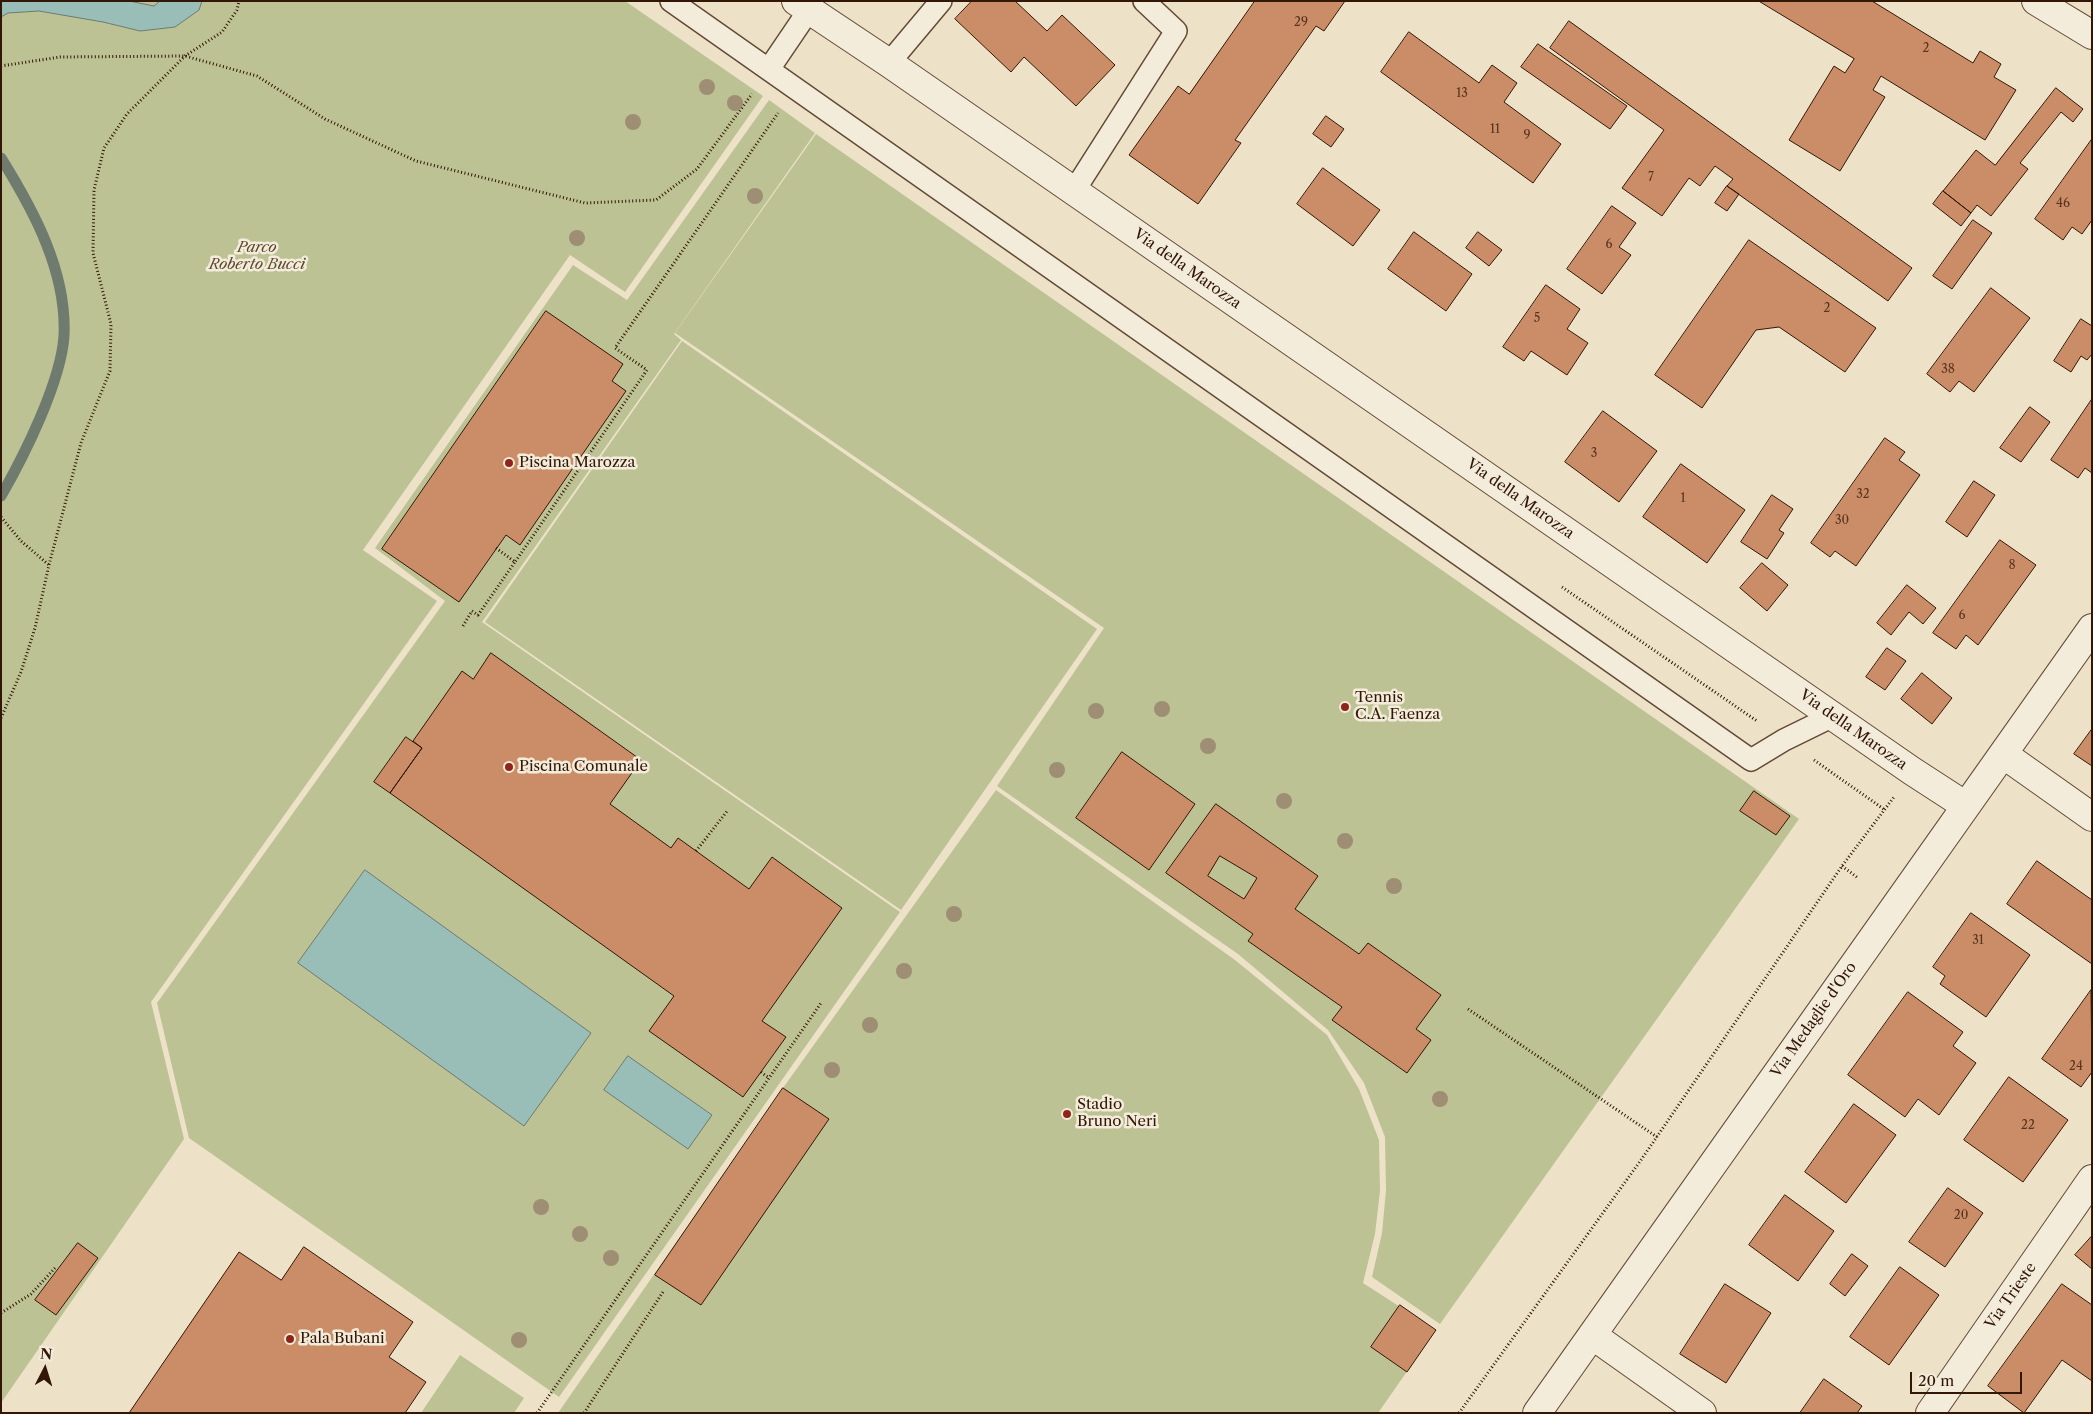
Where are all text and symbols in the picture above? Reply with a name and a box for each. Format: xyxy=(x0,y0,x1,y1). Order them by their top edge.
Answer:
house number: 29 xyxy=(1294,16,1308,30)
house number: 2 xyxy=(1923,42,1929,56)
house number: 13 xyxy=(1456,87,1468,101)
house number: 11 xyxy=(1490,123,1500,137)
house number: 9 xyxy=(1523,129,1531,143)
house number: 7 xyxy=(1648,171,1654,185)
house number: 46 xyxy=(2056,197,2070,211)
street label: Via della Marozza xyxy=(1130,225,1244,313)
house number: 6 xyxy=(1605,238,1613,252)
park label: Parco Roberto Bucci xyxy=(209,239,305,274)
house number: 2 xyxy=(1824,302,1830,316)
house number: 5 xyxy=(1534,312,1540,326)
house number: 38 xyxy=(1941,363,1955,377)
house number: 3 xyxy=(1591,447,1597,461)
place label: Piscina Marozza xyxy=(519,454,635,472)
street label: Via della Marozza xyxy=(1463,455,1577,543)
marker: Piscina Marozza xyxy=(503,457,515,469)
house number: 32 xyxy=(1856,488,1870,502)
house number: 1 xyxy=(1680,492,1686,506)
house number: 30 xyxy=(1835,514,1849,528)
house number: 8 xyxy=(2008,559,2016,573)
house number: 6 xyxy=(1958,609,1966,623)
street label: Via della Marozza xyxy=(1796,686,1910,774)
place label: Tennis C.A. Faenza xyxy=(1355,689,1440,724)
marker: Tennis C.A. Faenza xyxy=(1339,701,1351,713)
place label: Piscina Comunale xyxy=(519,758,648,776)
marker: Piscina Comunale xyxy=(503,761,515,773)
house number: 31 xyxy=(1972,934,1984,948)
street label: Via Medaglie d'Oro xyxy=(1767,959,1861,1081)
house number: 24 xyxy=(2069,1060,2083,1074)
place label: Stadio Bruno Neri xyxy=(1077,1096,1157,1131)
marker: Stadio Bruno Neri xyxy=(1061,1108,1073,1120)
house number: 22 xyxy=(2021,1119,2035,1133)
house number: 20 xyxy=(1954,1209,1968,1223)
street label: Via Trieste xyxy=(1982,1259,2040,1333)
place label: Pala Bubani xyxy=(300,1330,385,1348)
marker: Pala Bubani xyxy=(284,1333,296,1345)
north arrow xyxy=(20,1344,70,1394)
text: N xyxy=(39,1345,53,1364)
scale bar xyxy=(1913,1362,2026,1394)
text: 20 m xyxy=(1918,1371,1954,1390)

